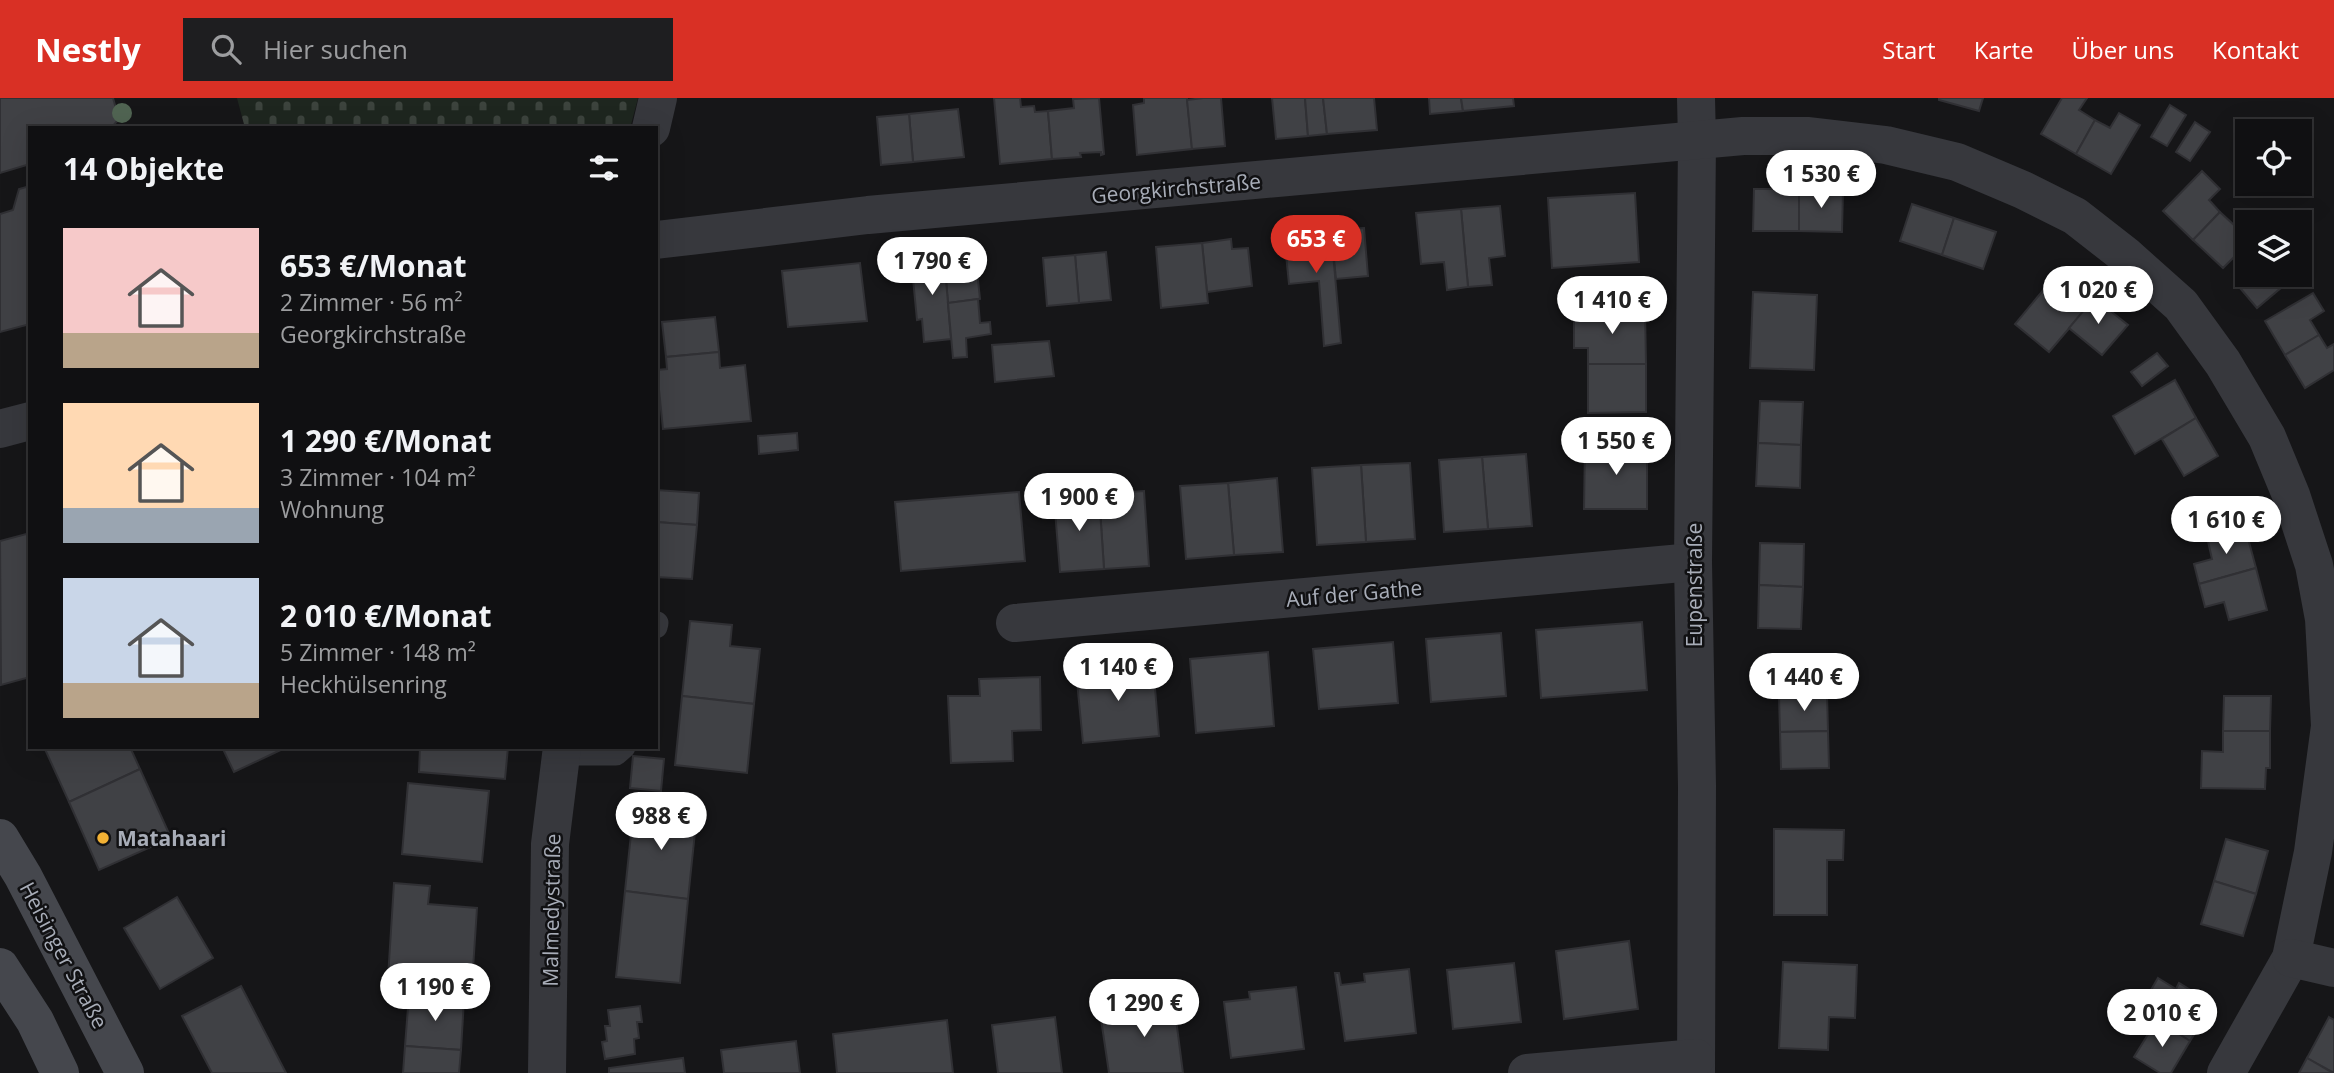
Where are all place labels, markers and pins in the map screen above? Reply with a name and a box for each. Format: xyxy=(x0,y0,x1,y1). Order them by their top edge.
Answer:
pin: 1 530 € xyxy=(1756,150,1886,210)
pin: 653 € xyxy=(1267,216,1365,275)
pin: 1 790 € xyxy=(867,238,997,297)
pin: 1 020 € xyxy=(2033,266,2163,326)
pin: 1 410 € xyxy=(1547,276,1677,336)
pin: 1 550 € xyxy=(1551,418,1681,477)
pin: 1 900 € xyxy=(1014,474,1144,533)
pin: 1 610 € xyxy=(2161,496,2291,556)
pin: 1 140 € xyxy=(1053,644,1183,703)
pin: 1 440 € xyxy=(1739,654,1869,713)
pin: 988 € xyxy=(612,792,710,852)
place label: Matahaari xyxy=(117,824,226,852)
marker: Matahaari xyxy=(95,830,111,846)
pin: 1 190 € xyxy=(370,964,500,1023)
pin: 1 290 € xyxy=(1079,979,1209,1039)
pin: 2 010 € xyxy=(2097,990,2227,1049)

